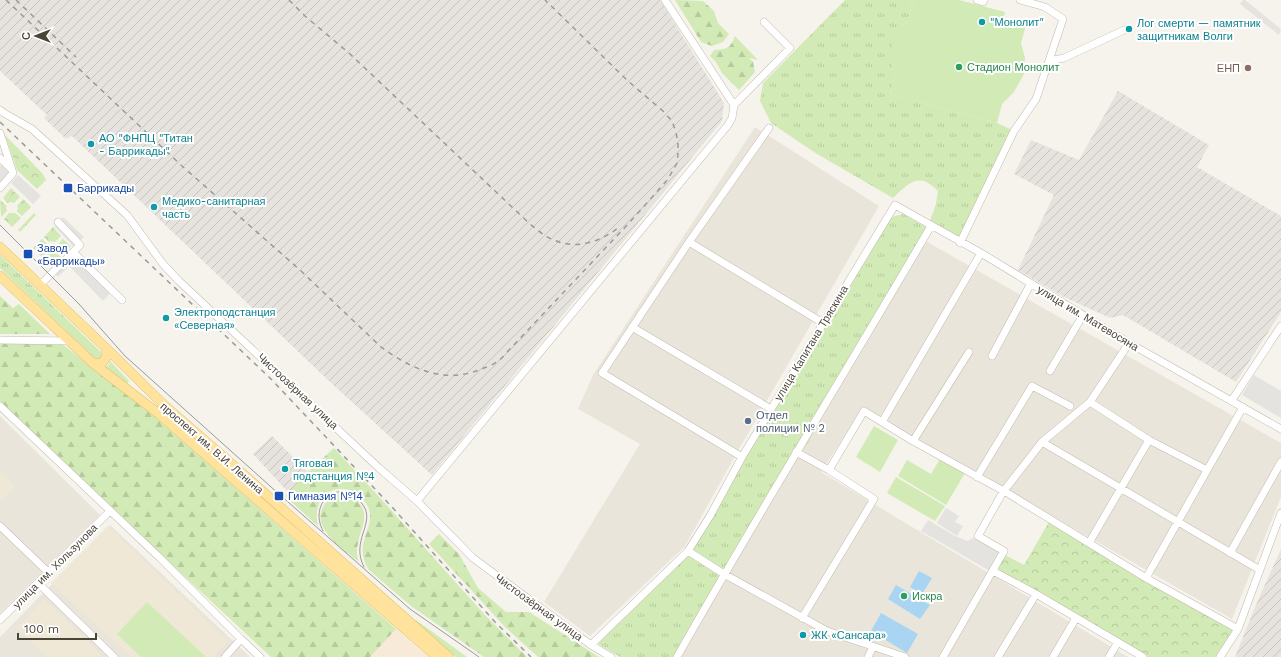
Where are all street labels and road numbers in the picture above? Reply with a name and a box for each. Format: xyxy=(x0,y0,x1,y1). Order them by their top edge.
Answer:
street label: улица Капитана Тряскина xyxy=(772,282,852,403)
street label: улица им. Матевосяна xyxy=(1035,283,1142,354)
street label: Чистоозёрная улица xyxy=(255,351,341,433)
street label: проспект им. В.И. Ленина xyxy=(157,400,267,497)
street label: улица им. Хользунова xyxy=(10,521,101,611)
street label: Чистоозёрная улица xyxy=(492,571,586,644)

